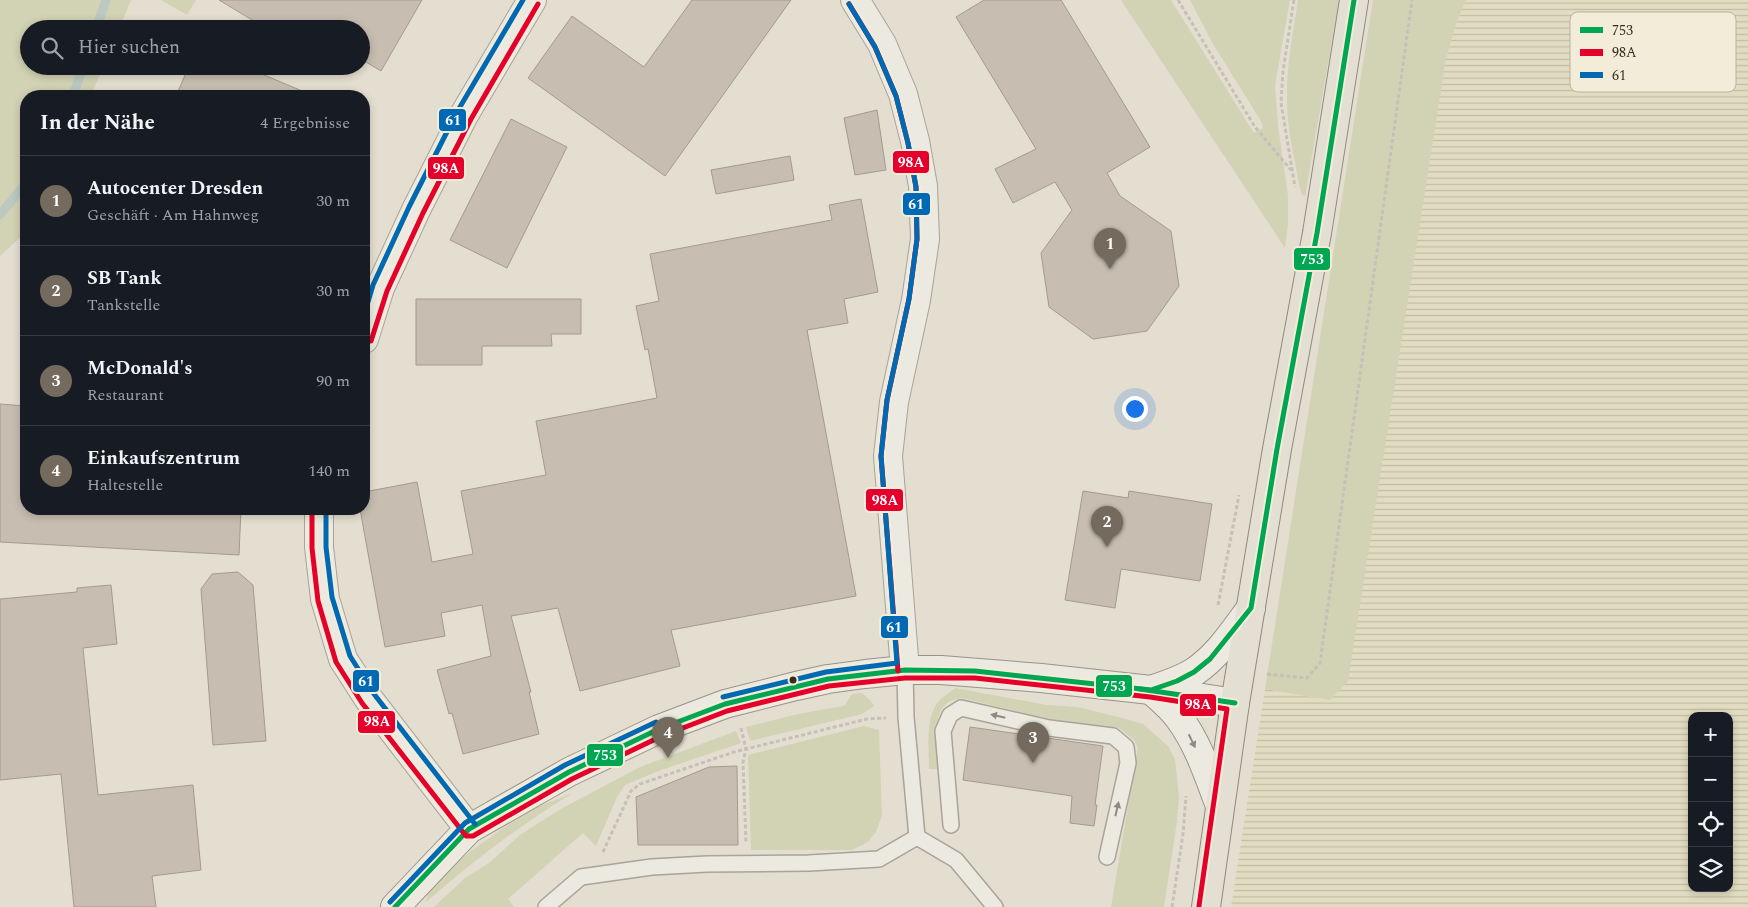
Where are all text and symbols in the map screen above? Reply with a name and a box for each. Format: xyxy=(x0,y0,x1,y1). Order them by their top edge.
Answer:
legend xyxy=(1570,12,1736,92)
search box xyxy=(20,20,370,75)
text: 753 xyxy=(1612,20,1633,41)
text: Hier suchen xyxy=(78,33,180,62)
icon: search xyxy=(38,34,66,62)
text: 98A xyxy=(1612,42,1637,63)
text: 61 xyxy=(1612,65,1626,86)
text: In der Nähe xyxy=(40,107,155,139)
line badge: 61 xyxy=(438,108,467,132)
text: 61 xyxy=(445,110,461,131)
text: 4 Ergebnisse xyxy=(260,111,350,135)
line badge: 98A xyxy=(892,150,930,174)
text: 98A xyxy=(898,152,924,173)
line badge: 98A xyxy=(427,156,465,180)
text: 98A xyxy=(433,158,459,179)
text: Autocenter Dresden xyxy=(87,174,263,203)
text: 1 xyxy=(52,189,60,213)
text: 30 m xyxy=(316,189,350,213)
line badge: 61 xyxy=(902,192,931,216)
text: 61 xyxy=(908,194,924,215)
text: Geschäft · Am Hahnweg xyxy=(87,203,259,227)
pin: 1 xyxy=(1094,228,1126,269)
line badge: 753 xyxy=(1293,247,1331,271)
text: 753 xyxy=(1300,249,1324,270)
text: SB Tank xyxy=(87,264,162,293)
text: 2 xyxy=(52,279,60,303)
text: 30 m xyxy=(316,279,350,303)
text: Tankstelle xyxy=(87,293,160,317)
text: McDonald's xyxy=(87,354,193,383)
text: 3 xyxy=(52,369,60,393)
text: 90 m xyxy=(316,369,350,393)
text: Restaurant xyxy=(87,383,164,407)
your location xyxy=(1122,396,1148,422)
text: Einkaufszentrum xyxy=(87,444,240,473)
text: 4 xyxy=(52,459,60,483)
text: 140 m xyxy=(308,459,350,483)
text: Haltestelle xyxy=(87,473,163,497)
line badge: 98A xyxy=(865,488,904,512)
text: 98A xyxy=(872,490,898,511)
pin: 2 xyxy=(1091,506,1123,547)
line badge: 61 xyxy=(880,615,909,639)
text: 61 xyxy=(886,617,902,638)
line badge: 61 xyxy=(352,669,380,693)
text: 61 xyxy=(358,671,374,692)
line badge: 753 xyxy=(1095,674,1133,698)
unlabelled marker xyxy=(788,675,798,685)
text: 753 xyxy=(1102,676,1126,697)
line badge: 98A xyxy=(1179,693,1217,717)
text: 98A xyxy=(1185,694,1211,715)
line badge: 98A xyxy=(357,710,396,734)
text: 98A xyxy=(364,711,390,732)
one-way arrow xyxy=(990,712,1005,720)
map controls xyxy=(1688,712,1733,892)
button: + xyxy=(1688,712,1733,757)
pin: 4 xyxy=(652,717,684,758)
pin: 3 xyxy=(1017,722,1049,763)
one-way arrow xyxy=(1188,734,1196,748)
line badge: 753 xyxy=(586,743,624,767)
text: 753 xyxy=(593,745,617,766)
button: − xyxy=(1688,757,1733,802)
one-way arrow xyxy=(1114,801,1122,817)
button: locate xyxy=(1688,802,1733,847)
button: layers xyxy=(1688,847,1733,892)

